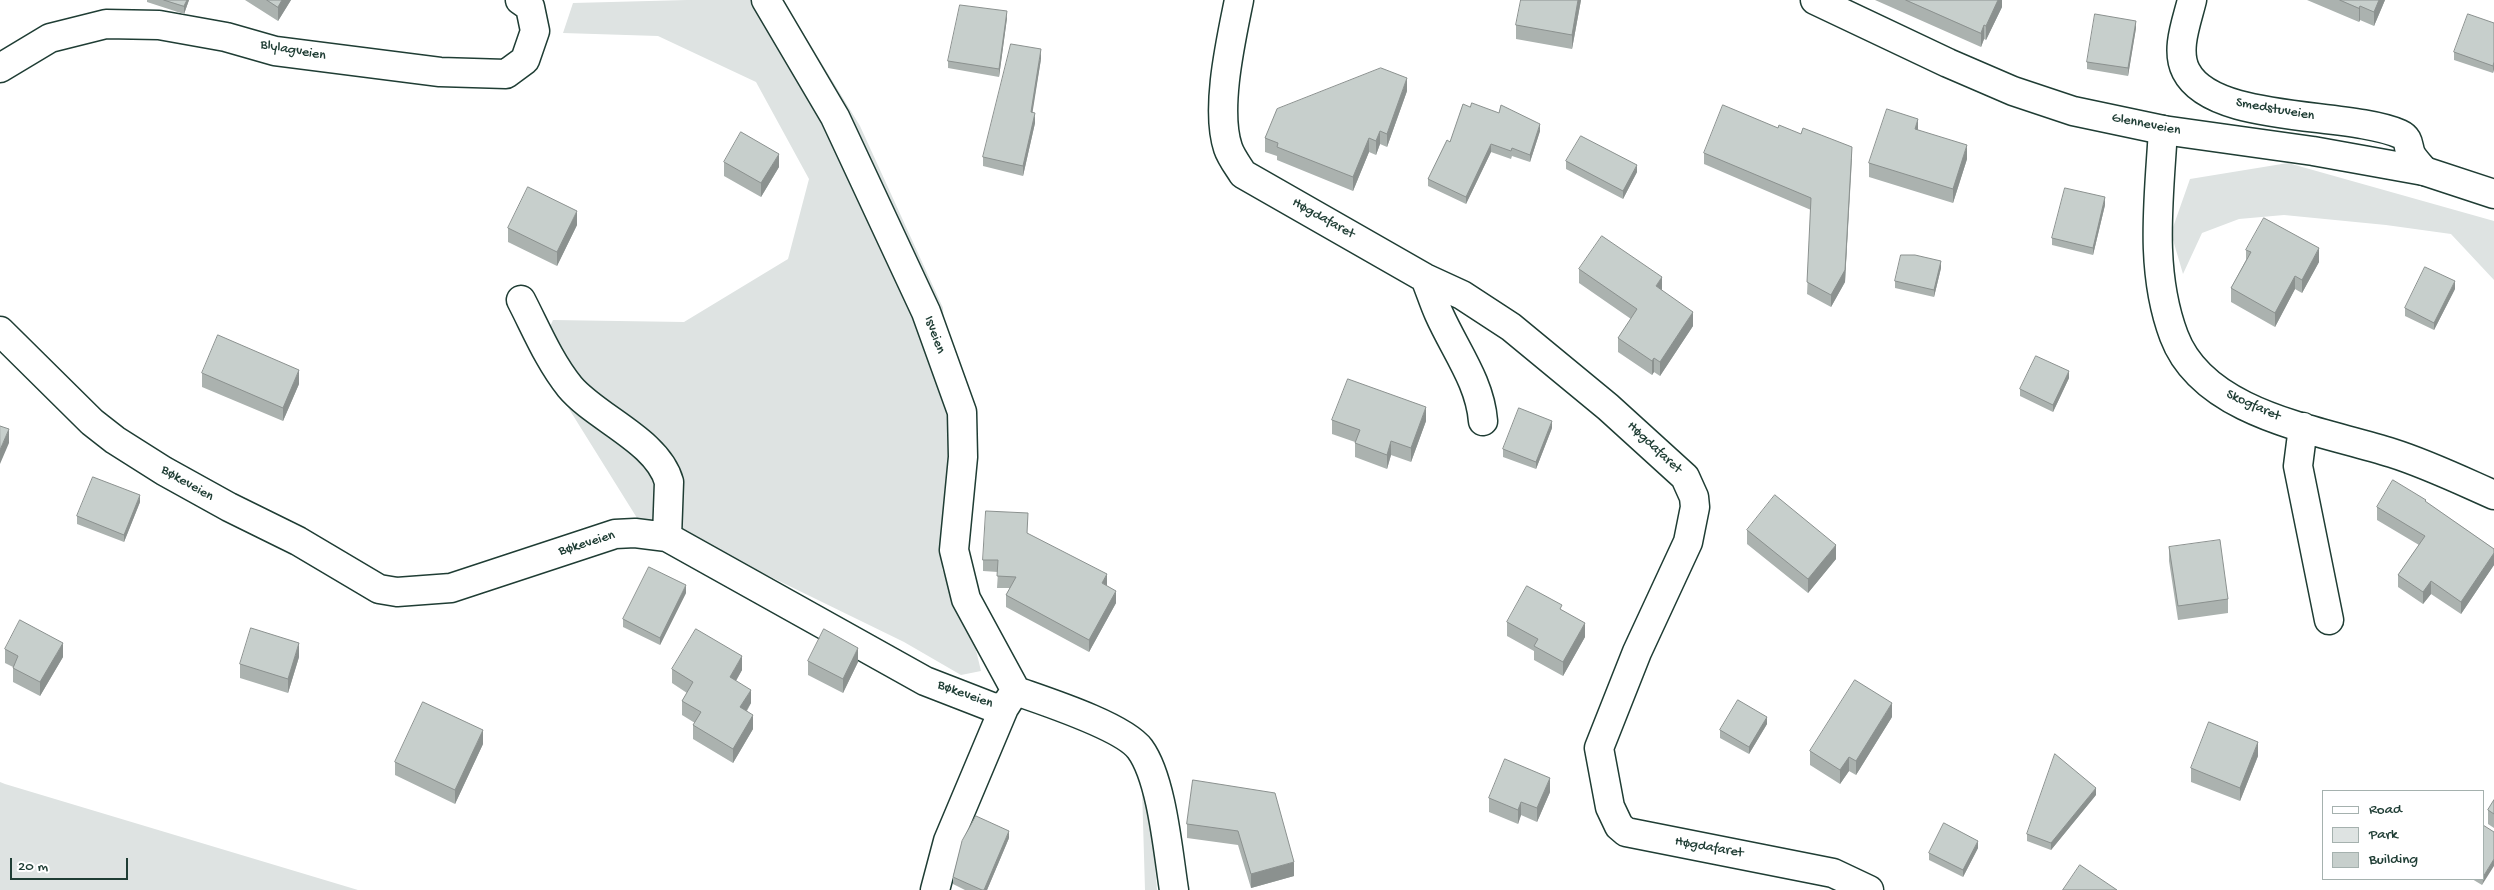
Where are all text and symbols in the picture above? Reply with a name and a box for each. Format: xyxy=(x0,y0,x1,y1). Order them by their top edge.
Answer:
street label: Blylagveien xyxy=(259,37,327,65)
street label: Smedstuveien xyxy=(2234,95,2316,125)
street label: Glenneveien xyxy=(2110,110,2182,140)
street label: Høgdafaret xyxy=(1289,195,1357,243)
street label: Isveien xyxy=(919,314,949,356)
street label: Skogfaret xyxy=(2223,387,2283,425)
street label: Høgdafaret xyxy=(1623,418,1685,478)
street label: Bøkeveien xyxy=(158,462,216,506)
street label: Bøkeveien xyxy=(557,527,617,561)
street label: Bøkeveien xyxy=(935,677,995,713)
legend xyxy=(2322,790,2484,880)
text: Road xyxy=(2369,801,2402,819)
text: Park xyxy=(2369,826,2398,844)
street label: Høgdafaret xyxy=(1673,834,1745,862)
scale bar xyxy=(12,848,130,880)
text: Building xyxy=(2369,851,2418,869)
text: 20 m xyxy=(18,858,48,876)

